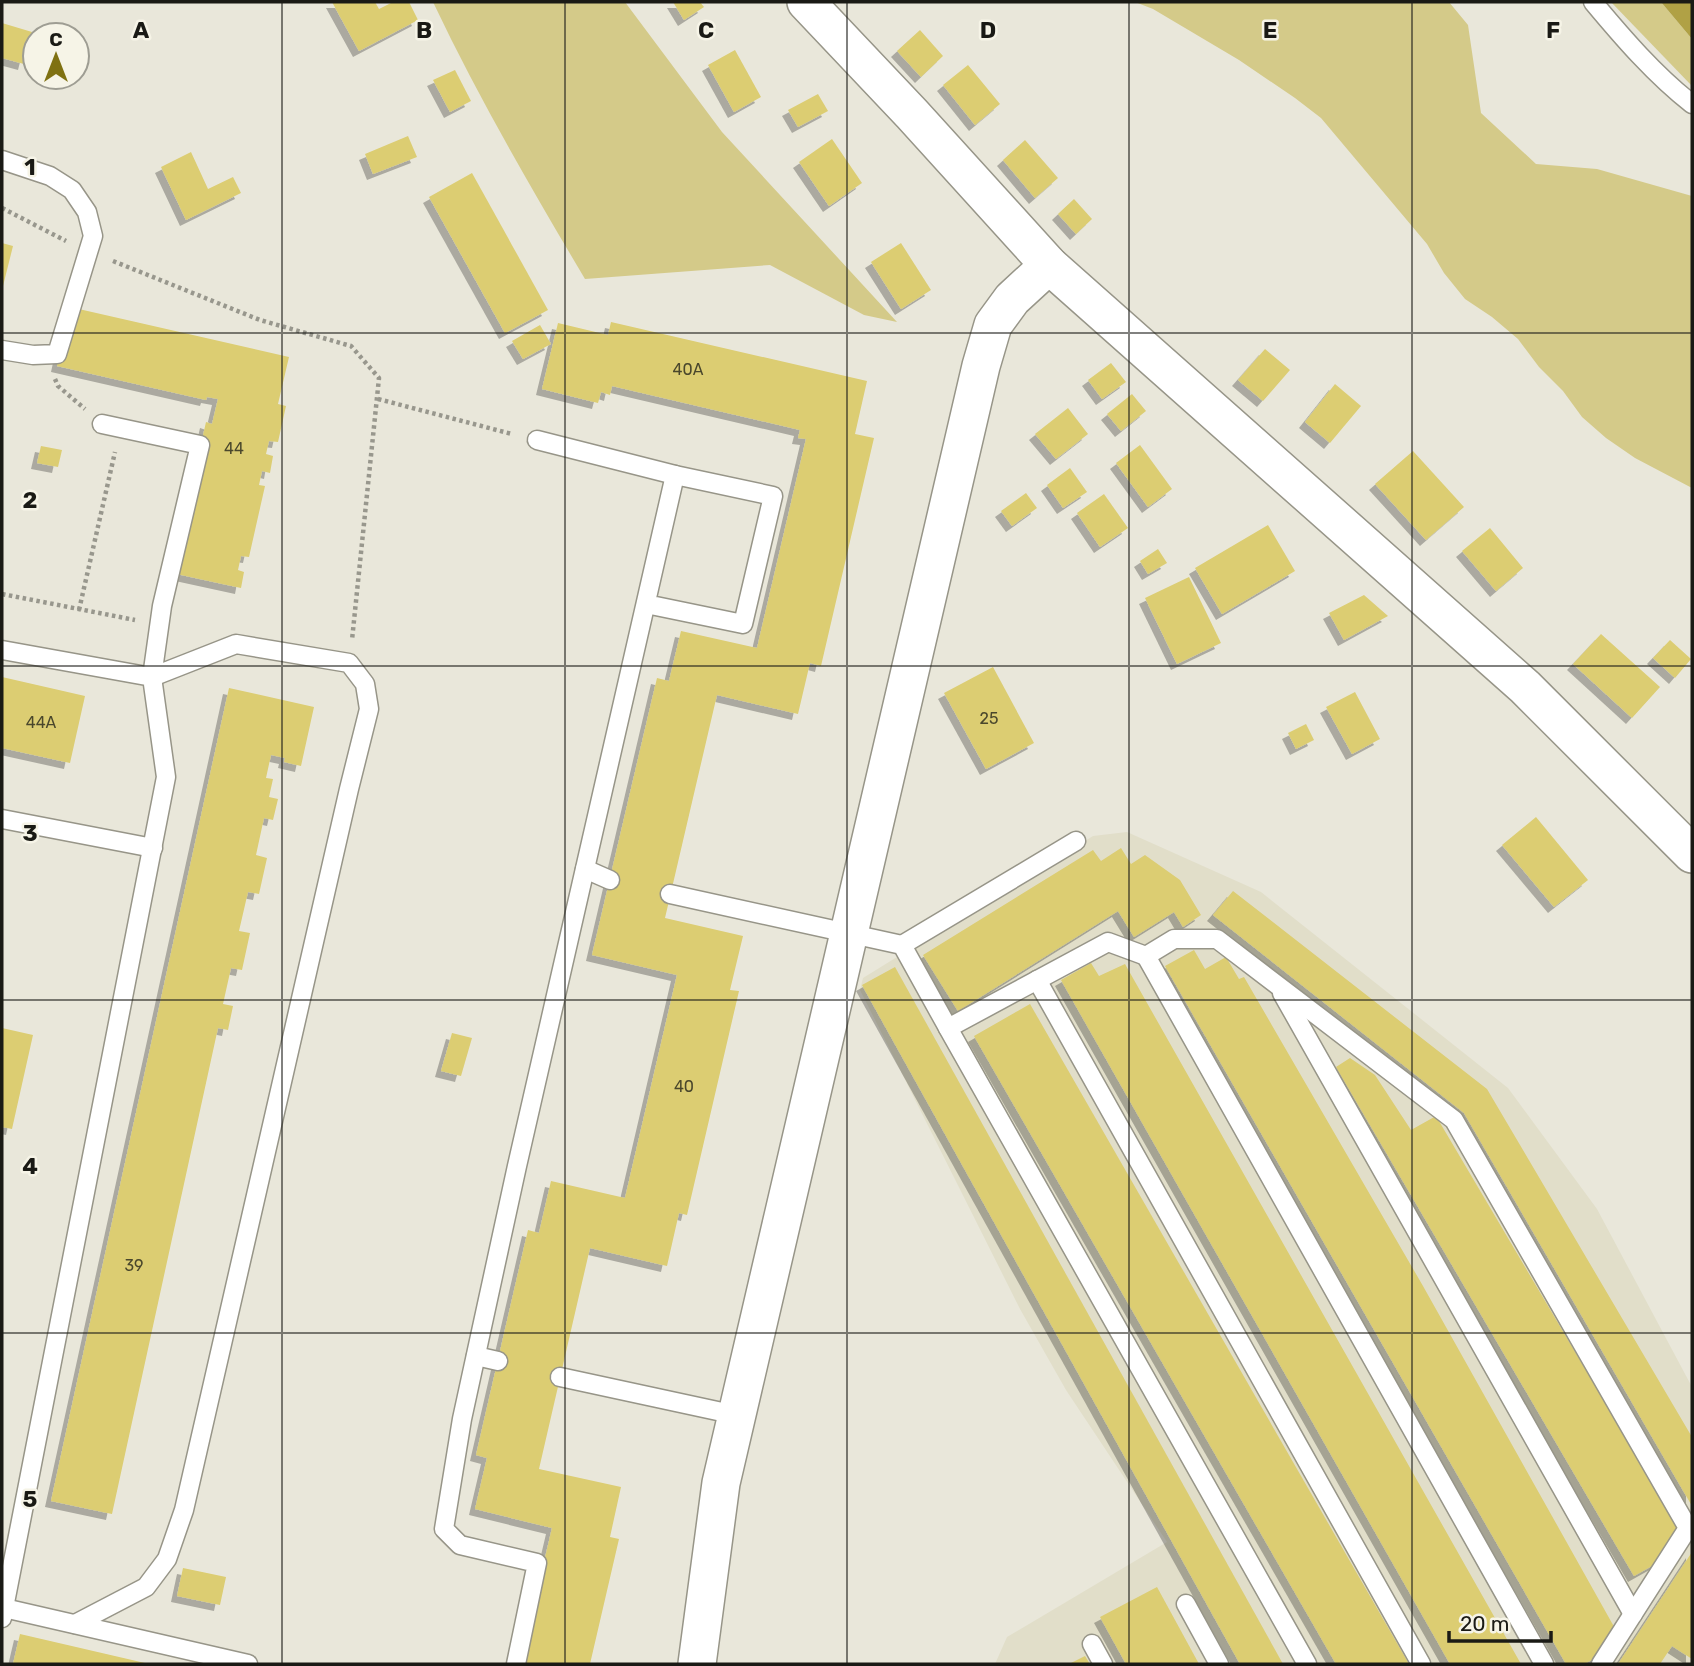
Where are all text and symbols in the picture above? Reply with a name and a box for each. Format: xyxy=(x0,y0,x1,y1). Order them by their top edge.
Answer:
text: A xyxy=(133,16,150,44)
text: B xyxy=(416,16,432,44)
text: C xyxy=(698,16,714,44)
text: D xyxy=(980,16,996,44)
text: E xyxy=(1263,16,1277,44)
text: F xyxy=(1546,16,1560,44)
north arrow xyxy=(21,21,91,91)
text: С xyxy=(49,28,63,51)
text: 1 xyxy=(24,153,36,181)
house number: 40А xyxy=(673,360,704,379)
house number: 44 xyxy=(224,439,244,458)
text: 2 xyxy=(23,486,37,514)
house number: 25 xyxy=(980,709,998,728)
house number: 44А xyxy=(26,713,57,732)
text: 3 xyxy=(22,819,38,847)
house number: 40 xyxy=(674,1077,694,1096)
text: 4 xyxy=(22,1152,38,1180)
house number: 39 xyxy=(124,1256,144,1275)
text: 5 xyxy=(23,1485,38,1513)
scale bar xyxy=(1449,1600,1550,1644)
text: 20 m xyxy=(1460,1611,1509,1636)

